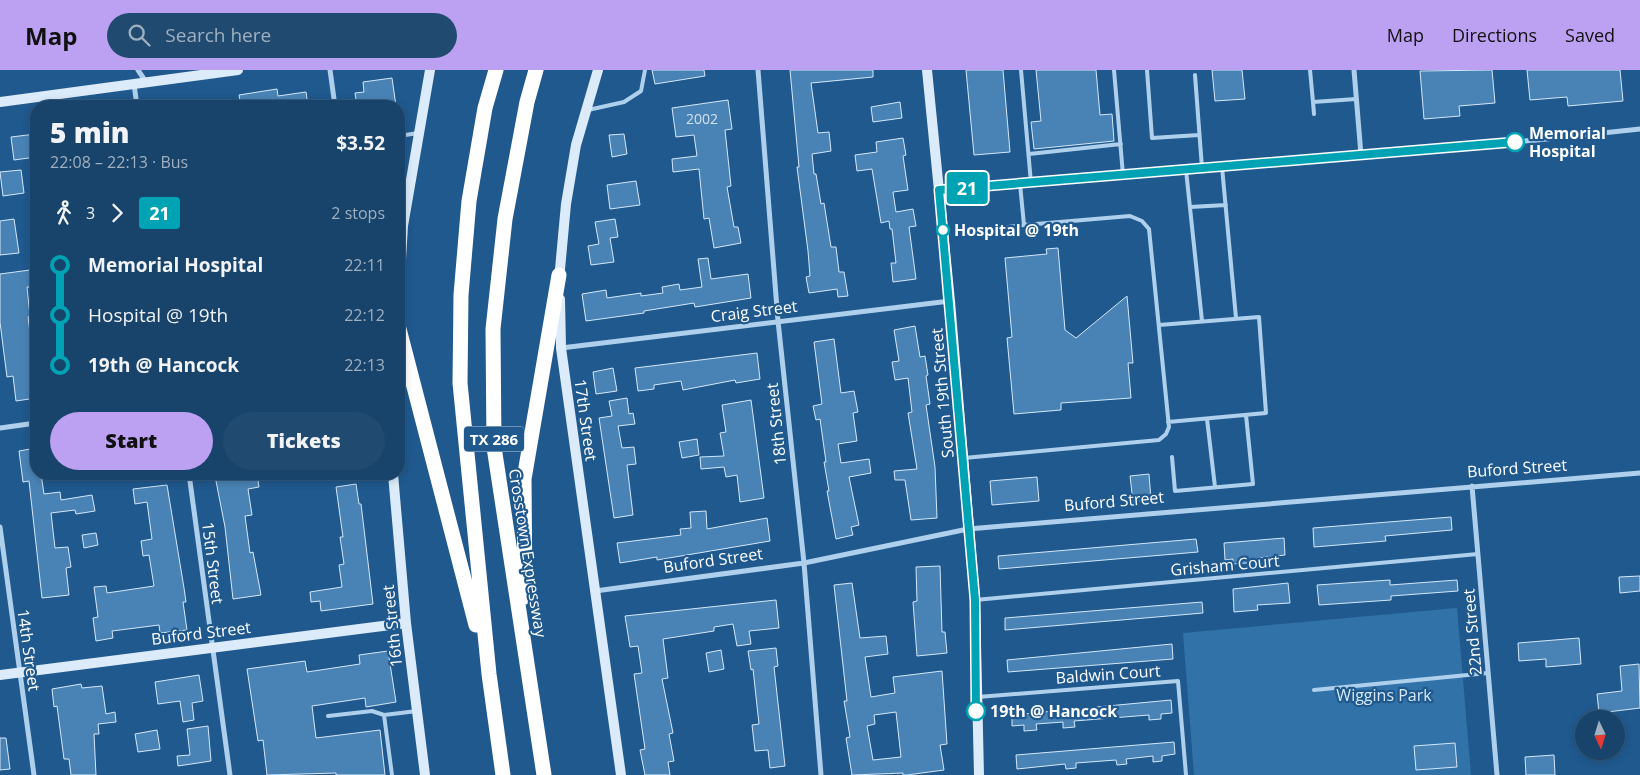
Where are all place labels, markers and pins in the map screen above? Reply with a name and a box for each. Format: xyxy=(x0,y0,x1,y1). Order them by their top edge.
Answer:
place label: Memorial Hospital xyxy=(1529,122,1606,162)
marker: Memorial Hospital xyxy=(1505,132,1525,152)
place label: Hospital @ 19th xyxy=(954,219,1079,241)
marker: Hospital @ 19th xyxy=(936,223,950,237)
place label: 19th @ Hancock xyxy=(990,700,1117,722)
marker: 19th @ Hancock xyxy=(966,701,986,721)

